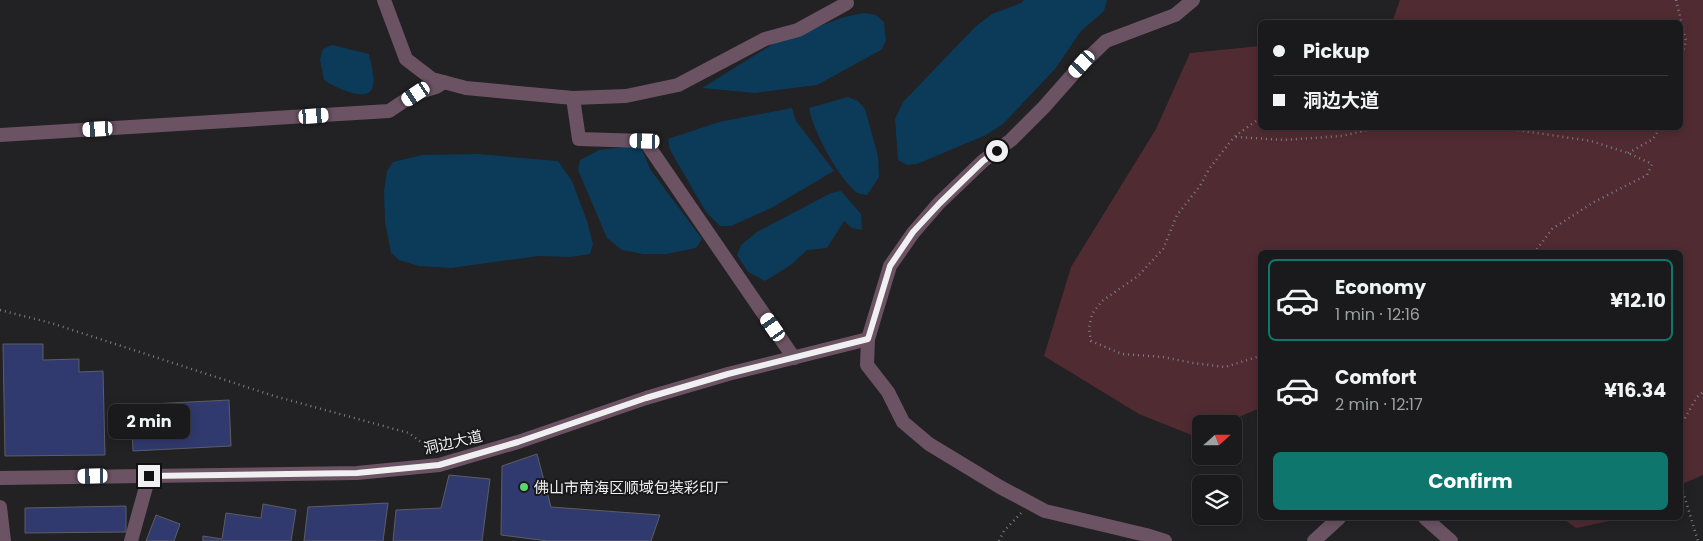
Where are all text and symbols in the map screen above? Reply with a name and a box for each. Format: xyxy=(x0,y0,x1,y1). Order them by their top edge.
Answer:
text: Pickup xyxy=(1303,38,1369,65)
car xyxy=(1066,48,1097,80)
car xyxy=(399,79,432,109)
text: 洞边大道 xyxy=(1303,87,1379,114)
car xyxy=(298,107,329,125)
car xyxy=(82,121,113,137)
car xyxy=(629,133,660,149)
route start xyxy=(986,140,1008,162)
text: Economy xyxy=(1335,274,1426,301)
icon: car xyxy=(1275,278,1320,323)
text: ¥12.10 xyxy=(1610,287,1666,314)
text: 1 min · 12:16 xyxy=(1335,303,1420,326)
car xyxy=(758,310,787,344)
text: Comfort xyxy=(1335,364,1417,391)
icon: car xyxy=(1275,368,1320,413)
text: ¥16.34 xyxy=(1604,377,1666,404)
text: 2 min · 12:17 xyxy=(1335,393,1423,416)
callout: 2 min xyxy=(108,404,190,438)
text: 2 min xyxy=(127,410,171,433)
north arrow xyxy=(1192,415,1242,465)
map controls xyxy=(1192,415,1242,525)
street label: 洞边大道 xyxy=(421,425,485,459)
button: Confirm xyxy=(1273,452,1668,510)
route end xyxy=(138,465,160,487)
car xyxy=(77,468,108,484)
button: layers xyxy=(1192,475,1242,525)
place label: 佛山市南海区顺域包装彩印厂 xyxy=(534,477,729,498)
marker: 佛山市南海区顺域包装彩印厂 xyxy=(518,481,530,493)

